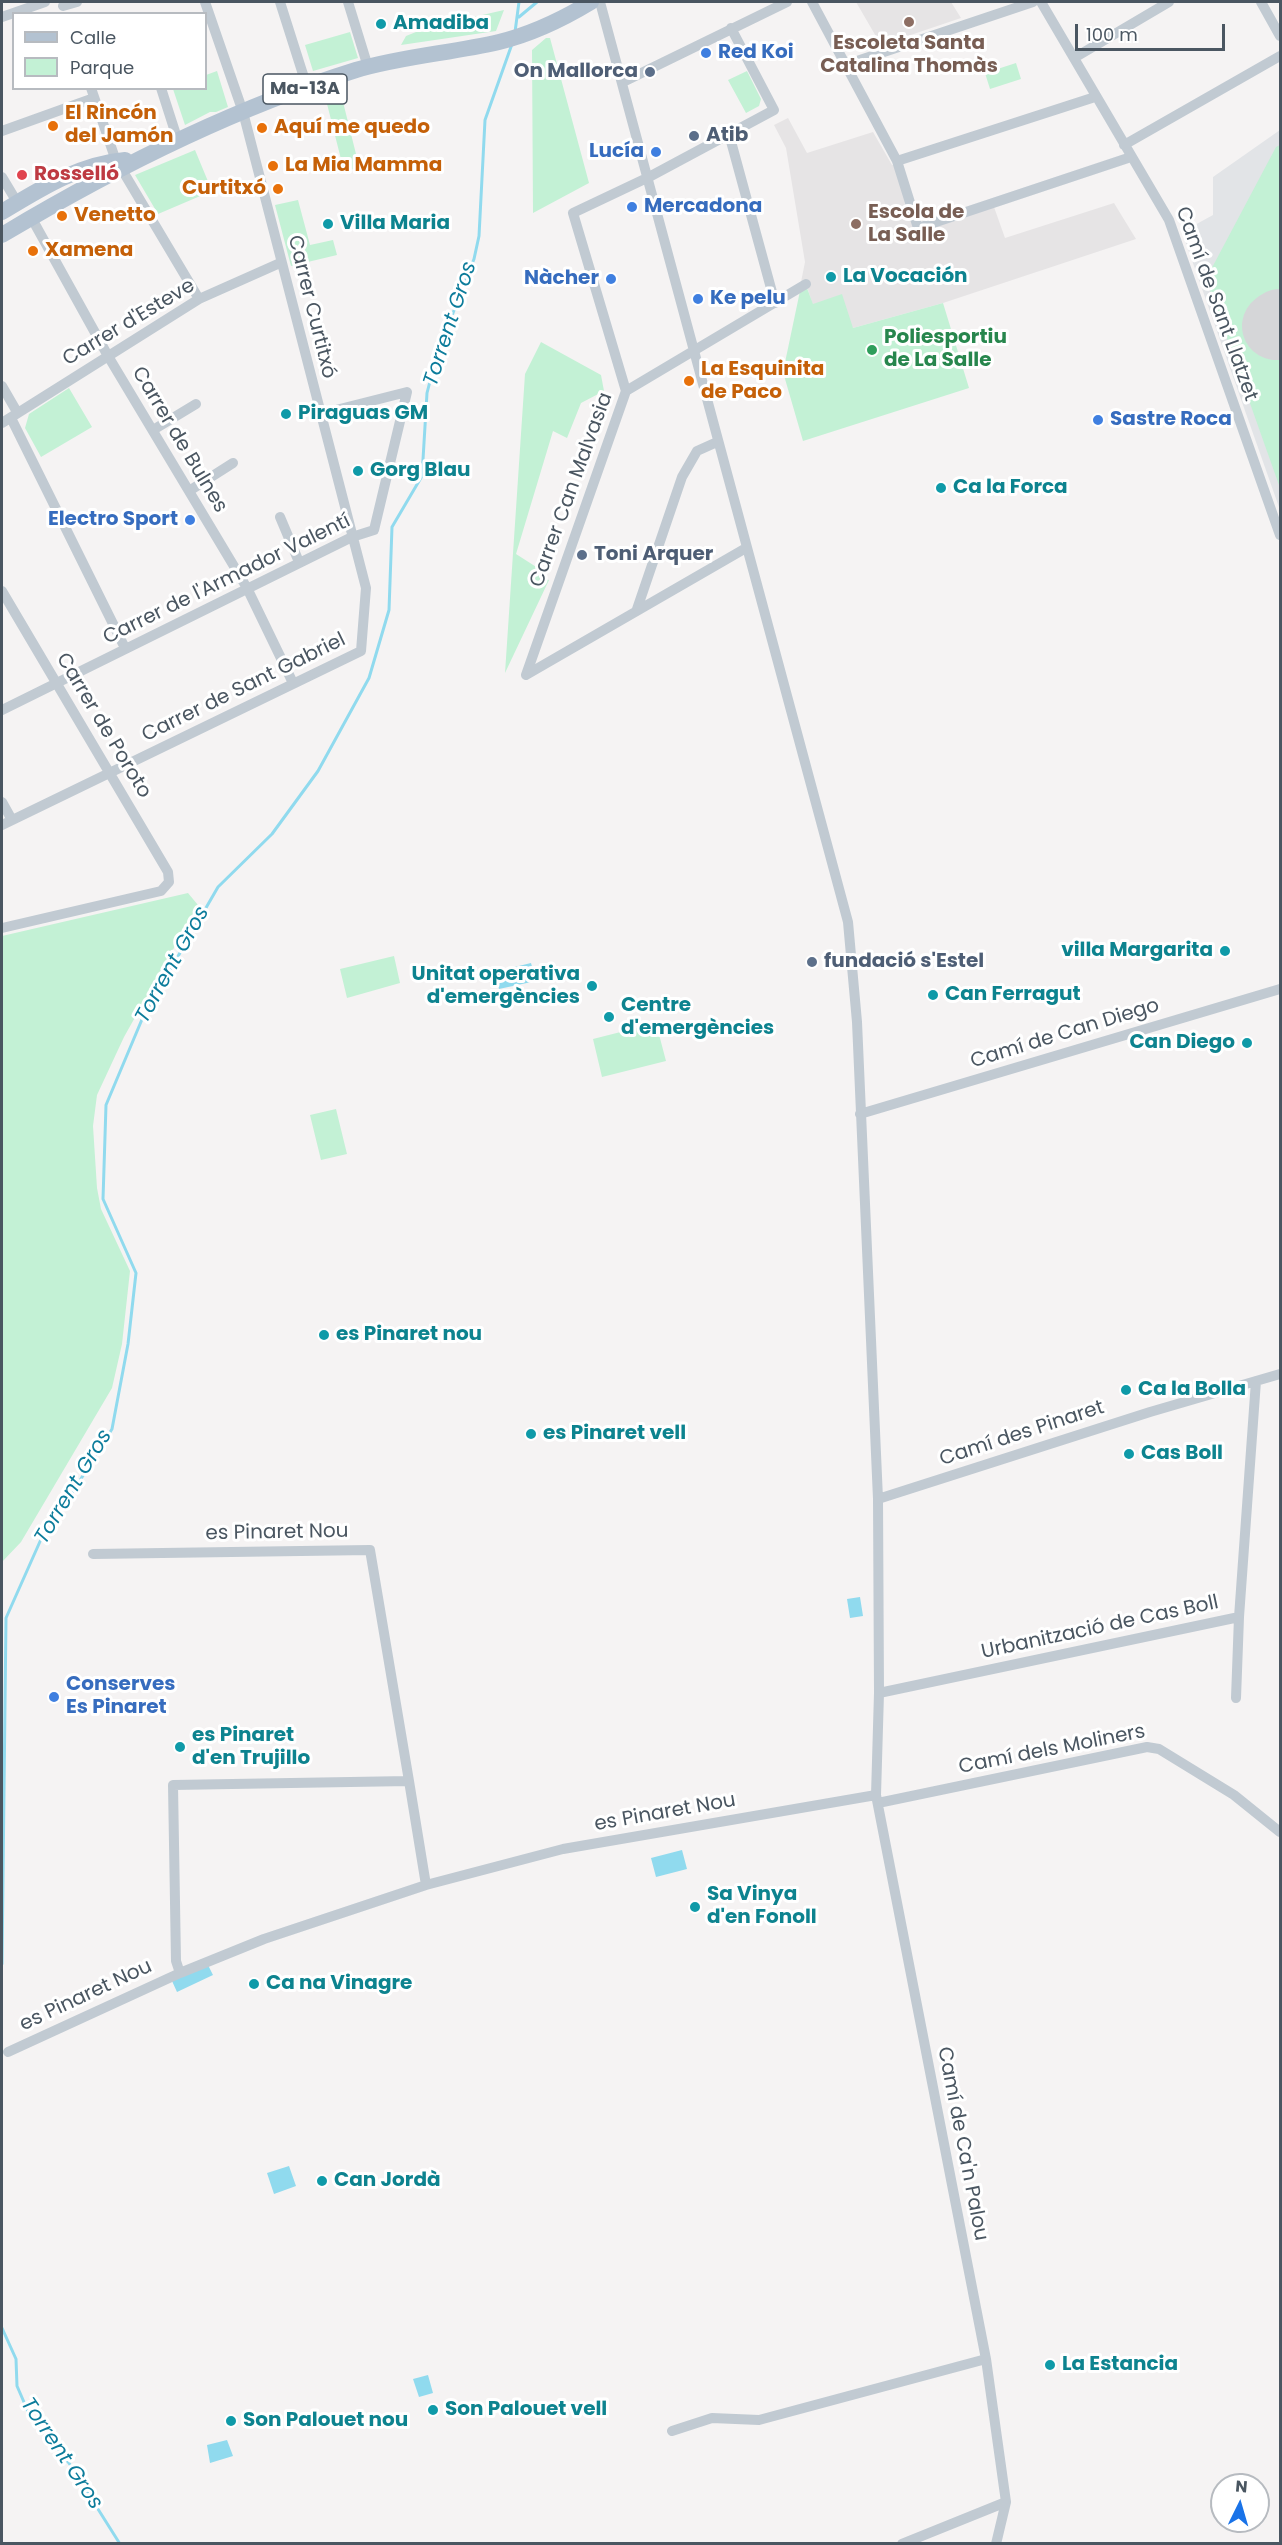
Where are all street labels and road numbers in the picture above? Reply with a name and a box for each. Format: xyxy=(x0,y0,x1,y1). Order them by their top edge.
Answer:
road number: Ma-13A xyxy=(263,74,347,104)
street label: Camí de Sant Llatzet xyxy=(1170,204,1262,404)
street label: Carrer Curtitxó xyxy=(282,233,340,381)
street label: Carrer d'Esteve xyxy=(59,274,199,372)
street label: Carrer de Bulnes xyxy=(126,363,232,517)
street label: Carrer Can Malvasia xyxy=(526,389,618,591)
street label: Carrer de l'Armador Valentí xyxy=(100,510,354,650)
street label: Carrer de Sant Gabriel xyxy=(138,628,350,748)
street label: Carrer de Poroto xyxy=(50,649,156,803)
street label: Camí de Can Diego xyxy=(968,994,1162,1074)
street label: Camí des Pinaret xyxy=(937,1396,1107,1472)
street label: es Pinaret Nou xyxy=(205,1520,349,1546)
street label: Urbanització de Cas Boll xyxy=(979,1591,1221,1665)
street label: Camí dels Moliners xyxy=(957,1720,1147,1780)
street label: es Pinaret Nou xyxy=(592,1789,738,1837)
street label: es Pinaret Nou xyxy=(16,1955,156,2037)
street label: Camí de Ca'n Palou xyxy=(931,2045,993,2243)

